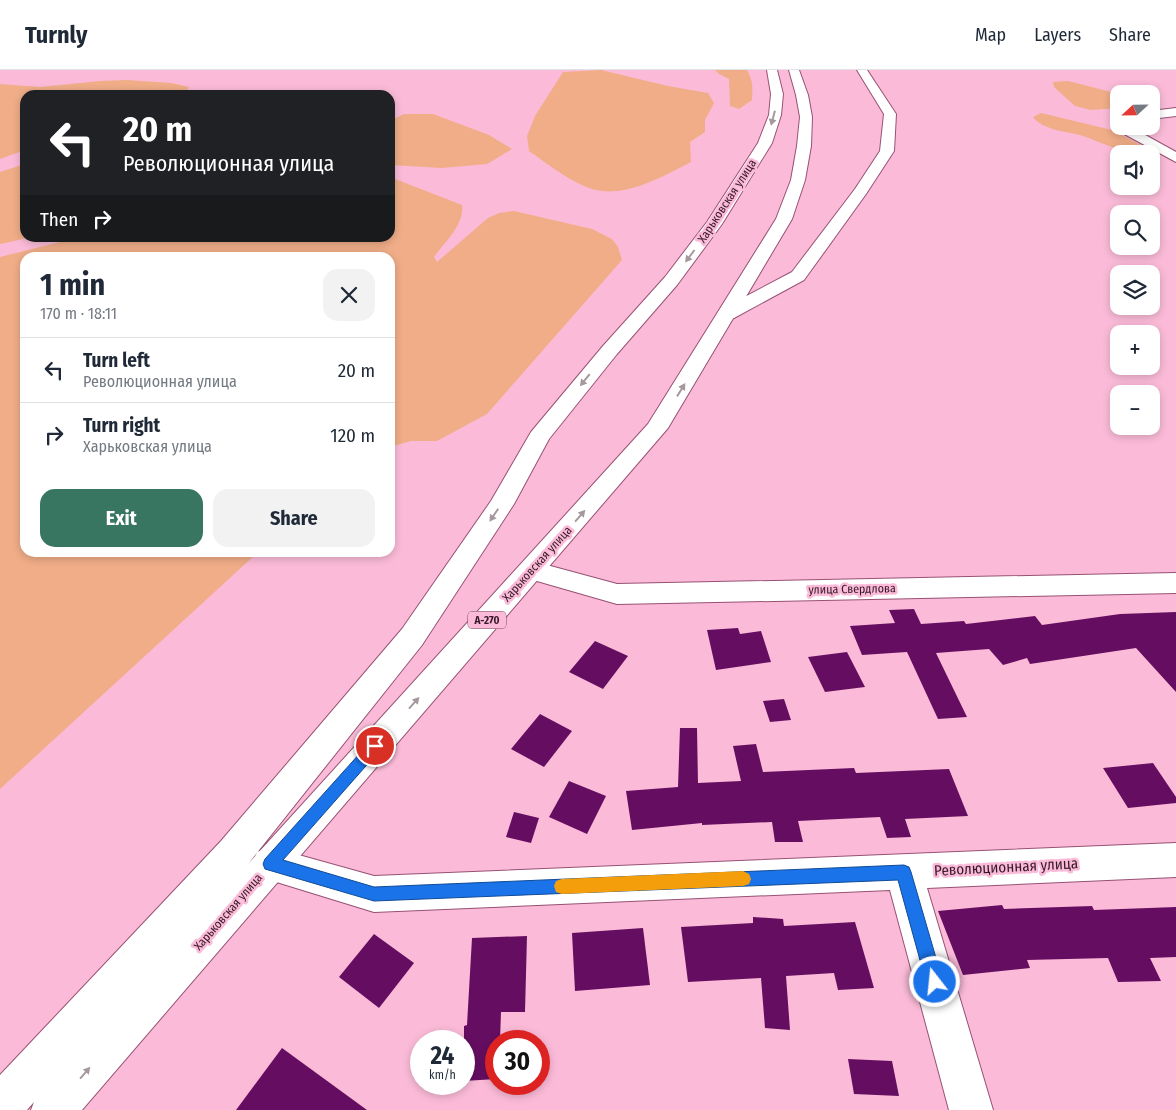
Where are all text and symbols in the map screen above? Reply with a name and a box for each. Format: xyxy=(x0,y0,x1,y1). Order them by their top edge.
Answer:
text: Turnly xyxy=(25,21,87,49)
text: Map xyxy=(975,24,1006,46)
text: Layers xyxy=(1034,24,1081,46)
text: Share xyxy=(1109,24,1151,46)
north arrow xyxy=(1110,85,1160,135)
map controls xyxy=(1110,85,1160,435)
text: 20 m xyxy=(123,108,192,150)
icon: left xyxy=(40,110,105,175)
one-way arrow xyxy=(769,110,777,125)
button: sound xyxy=(1110,145,1160,195)
text: Революционная улица xyxy=(123,150,334,177)
street label: Харьковская улица xyxy=(695,157,759,245)
icon: right xyxy=(88,205,116,233)
button: search xyxy=(1110,205,1160,255)
text: Then xyxy=(40,208,78,231)
one-way arrow xyxy=(684,249,695,262)
button: layers xyxy=(1110,265,1160,315)
text: 1 min xyxy=(40,267,105,303)
button: close xyxy=(323,269,375,321)
text: 170 m · 18:11 xyxy=(40,304,117,323)
button: + xyxy=(1110,325,1160,375)
text: Turn left xyxy=(83,349,150,372)
icon: left xyxy=(40,356,68,384)
text: 20 m xyxy=(338,359,375,382)
text: Революционная улица xyxy=(83,372,237,391)
one-way arrow xyxy=(580,374,591,387)
one-way arrow xyxy=(676,383,685,396)
button: − xyxy=(1110,385,1160,435)
text: Turn right xyxy=(83,414,160,437)
icon: right xyxy=(40,421,68,449)
text: 120 m xyxy=(330,424,375,447)
text: Харьковская улица xyxy=(83,437,212,456)
button: Exit xyxy=(40,489,203,547)
button: Share xyxy=(213,489,375,547)
one-way arrow xyxy=(489,508,499,521)
one-way arrow xyxy=(574,510,585,523)
street label: Харьковская улица xyxy=(499,523,575,605)
street label: улица Свердлова xyxy=(808,581,896,597)
road number: А-270 xyxy=(468,612,506,628)
one-way arrow xyxy=(408,697,419,710)
pin xyxy=(354,725,396,767)
icon: arrive xyxy=(361,732,389,760)
street label: Революционная улица xyxy=(934,854,1078,880)
street label: Харьковская улица xyxy=(191,871,265,953)
position arrow xyxy=(908,955,960,1007)
speed limit sign: 30 xyxy=(485,1030,550,1095)
text: 24 xyxy=(431,1041,454,1071)
one-way arrow xyxy=(79,1068,91,1080)
text: km/h xyxy=(429,1068,456,1082)

